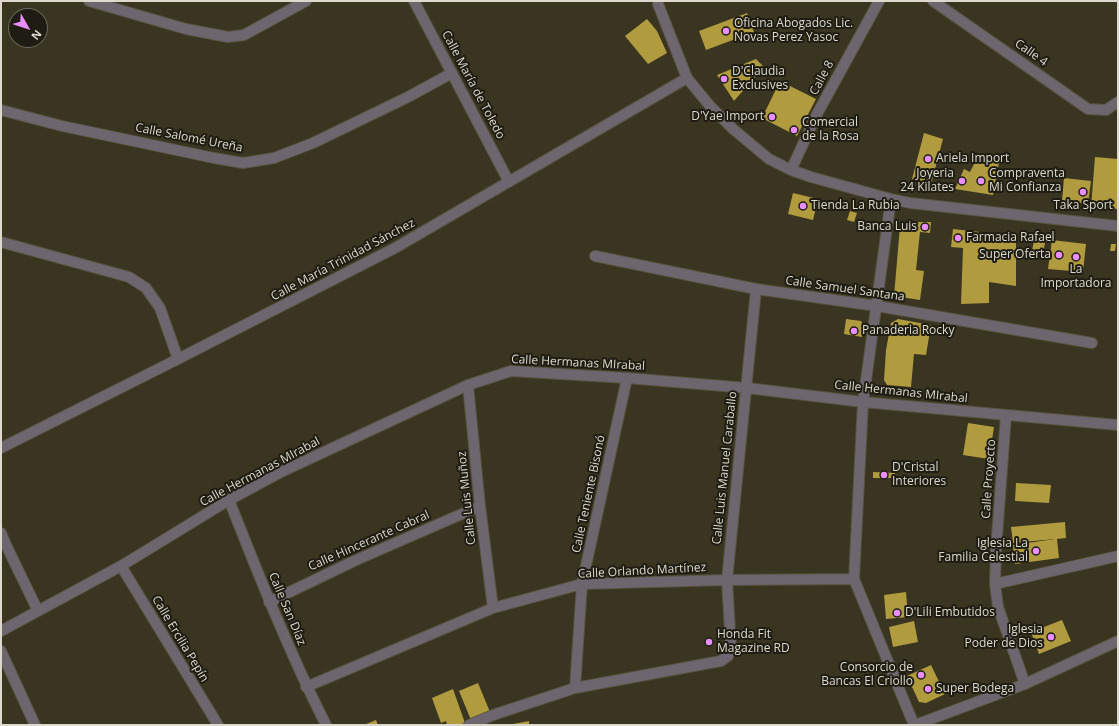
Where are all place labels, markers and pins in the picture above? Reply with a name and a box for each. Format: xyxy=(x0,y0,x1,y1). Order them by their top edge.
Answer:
place label: Oficina Abogados Lic. Novas Perez Yasoc xyxy=(734,17,853,45)
marker: Oficina Abogados Lic. Novas Perez Yasoc xyxy=(721,26,731,36)
place label: D'Claudia Exclusives xyxy=(732,65,788,93)
marker: D'Claudia Exclusives xyxy=(719,74,729,84)
place label: D'Yae Import xyxy=(691,110,764,124)
marker: D'Yae Import xyxy=(767,112,777,122)
place label: Comercial de la Rosa xyxy=(802,116,859,144)
marker: Comercial de la Rosa xyxy=(789,125,799,135)
place label: Ariela Import xyxy=(936,152,1009,166)
marker: Ariela Import xyxy=(923,154,933,164)
place label: Joyeria 24 Kilates xyxy=(900,167,954,195)
place label: Compraventa Mi Confianza xyxy=(989,167,1065,195)
marker: Joyeria 24 Kilates xyxy=(957,176,967,186)
marker: Compraventa Mi Confianza xyxy=(976,176,986,186)
marker: Taka Sport xyxy=(1078,187,1088,197)
place label: Tienda La Rubia xyxy=(811,199,900,213)
place label: Taka Sport xyxy=(1053,199,1113,213)
marker: Tienda La Rubia xyxy=(798,201,808,211)
place label: Banca Luis xyxy=(857,220,917,234)
marker: Banca Luis xyxy=(920,222,930,232)
place label: Farmacia Rafael xyxy=(966,231,1055,245)
marker: Farmacia Rafael xyxy=(953,233,963,243)
place label: Super Oferta xyxy=(979,248,1051,262)
marker: Super Oferta xyxy=(1054,250,1064,260)
marker: La Importadora xyxy=(1071,252,1081,262)
place label: La Importadora xyxy=(1040,263,1112,291)
place label: Panaderia Rocky xyxy=(862,324,954,338)
marker: Panaderia Rocky xyxy=(849,326,859,336)
place label: D'Cristal Interiores xyxy=(892,461,946,489)
marker: D'Cristal Interiores xyxy=(879,470,889,480)
place label: Iglesia La Familia Celestial xyxy=(938,537,1028,565)
marker: Iglesia La Familia Celestial xyxy=(1031,546,1041,556)
place label: D'Lili Embutidos xyxy=(905,606,995,620)
marker: D'Lili Embutidos xyxy=(892,608,902,618)
place label: Iglesia Poder de Dios xyxy=(965,623,1043,651)
place label: Honda Fit Magazine RD xyxy=(717,628,790,656)
marker: Iglesia Poder de Dios xyxy=(1046,632,1056,642)
marker: Honda Fit Magazine RD xyxy=(704,637,714,647)
place label: Consorcio de Bancas El Criollo xyxy=(821,661,913,689)
marker: Consorcio de Bancas El Criollo xyxy=(916,670,926,680)
place label: Super Bodega xyxy=(936,682,1014,696)
marker: Super Bodega xyxy=(923,684,933,694)

